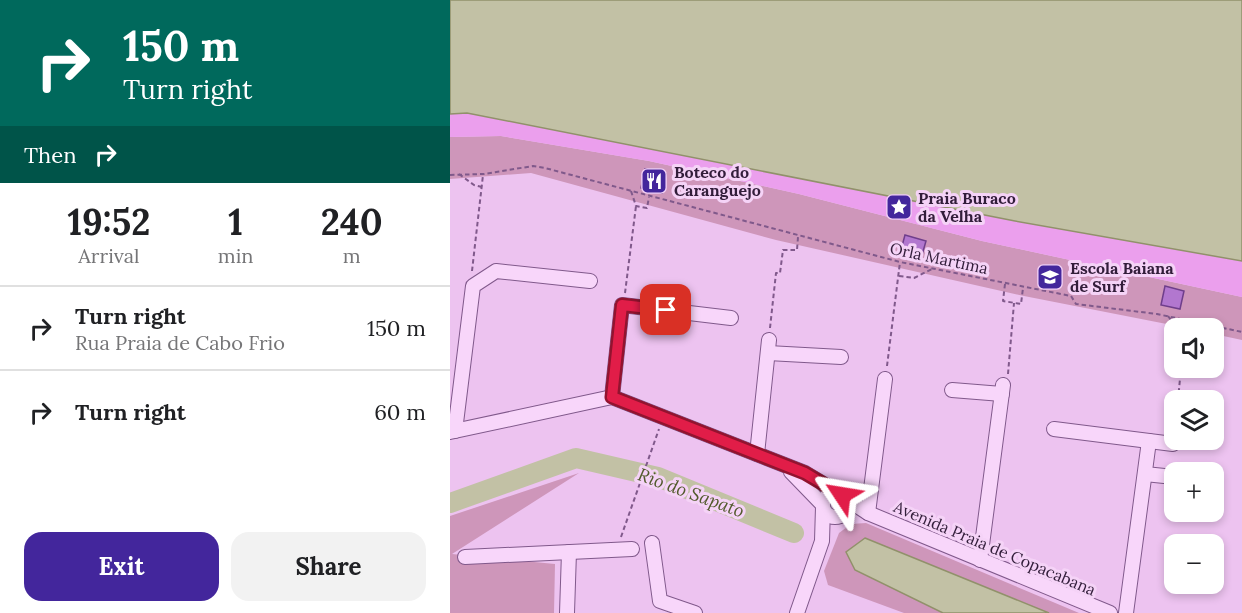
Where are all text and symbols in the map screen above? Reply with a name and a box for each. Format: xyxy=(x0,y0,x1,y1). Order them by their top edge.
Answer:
text: 150 m xyxy=(123,19,239,73)
icon: right xyxy=(24,24,102,102)
text: Turn right xyxy=(123,72,252,106)
icon: right xyxy=(89,138,122,171)
text: Then xyxy=(24,141,77,169)
place label: Boteco do Caranguejo xyxy=(674,162,761,200)
restaurant icon: Boteco do Caranguejo xyxy=(639,166,669,196)
place label: Praia Buraco da Velha xyxy=(918,188,1016,226)
place icon: Praia Buraco da Velha xyxy=(884,192,914,222)
text: 19:52 xyxy=(67,199,150,245)
text: 1 xyxy=(228,199,243,245)
text: 240 xyxy=(321,199,383,245)
street label: Orla Martima xyxy=(888,238,990,278)
text: Arrival xyxy=(78,243,139,268)
text: min xyxy=(218,243,253,268)
text: m xyxy=(343,243,361,268)
place label: Escola Baiana de Surf xyxy=(1070,258,1174,296)
school or university icon: Escola Baiana de Surf xyxy=(1035,262,1065,292)
pin xyxy=(640,284,691,335)
icon: arrive xyxy=(649,293,682,326)
text: Turn right xyxy=(75,302,186,330)
icon: right xyxy=(24,312,57,345)
text: 150 m xyxy=(367,314,426,342)
map controls xyxy=(1164,318,1224,594)
button: sound xyxy=(1164,318,1224,378)
text: Rua Praia de Cabo Frio xyxy=(75,330,285,355)
button: layers xyxy=(1164,390,1224,450)
icon: right xyxy=(24,396,57,429)
text: Turn right xyxy=(75,398,186,426)
text: 60 m xyxy=(374,398,426,426)
button: + xyxy=(1164,462,1224,522)
water label: Rio do Sapato xyxy=(635,463,747,522)
position arrow xyxy=(810,463,874,527)
street label: Avenida Praia de Copacabana xyxy=(890,496,1099,600)
button: Exit xyxy=(24,532,219,601)
button: Share xyxy=(231,532,426,601)
button: − xyxy=(1164,534,1224,594)

